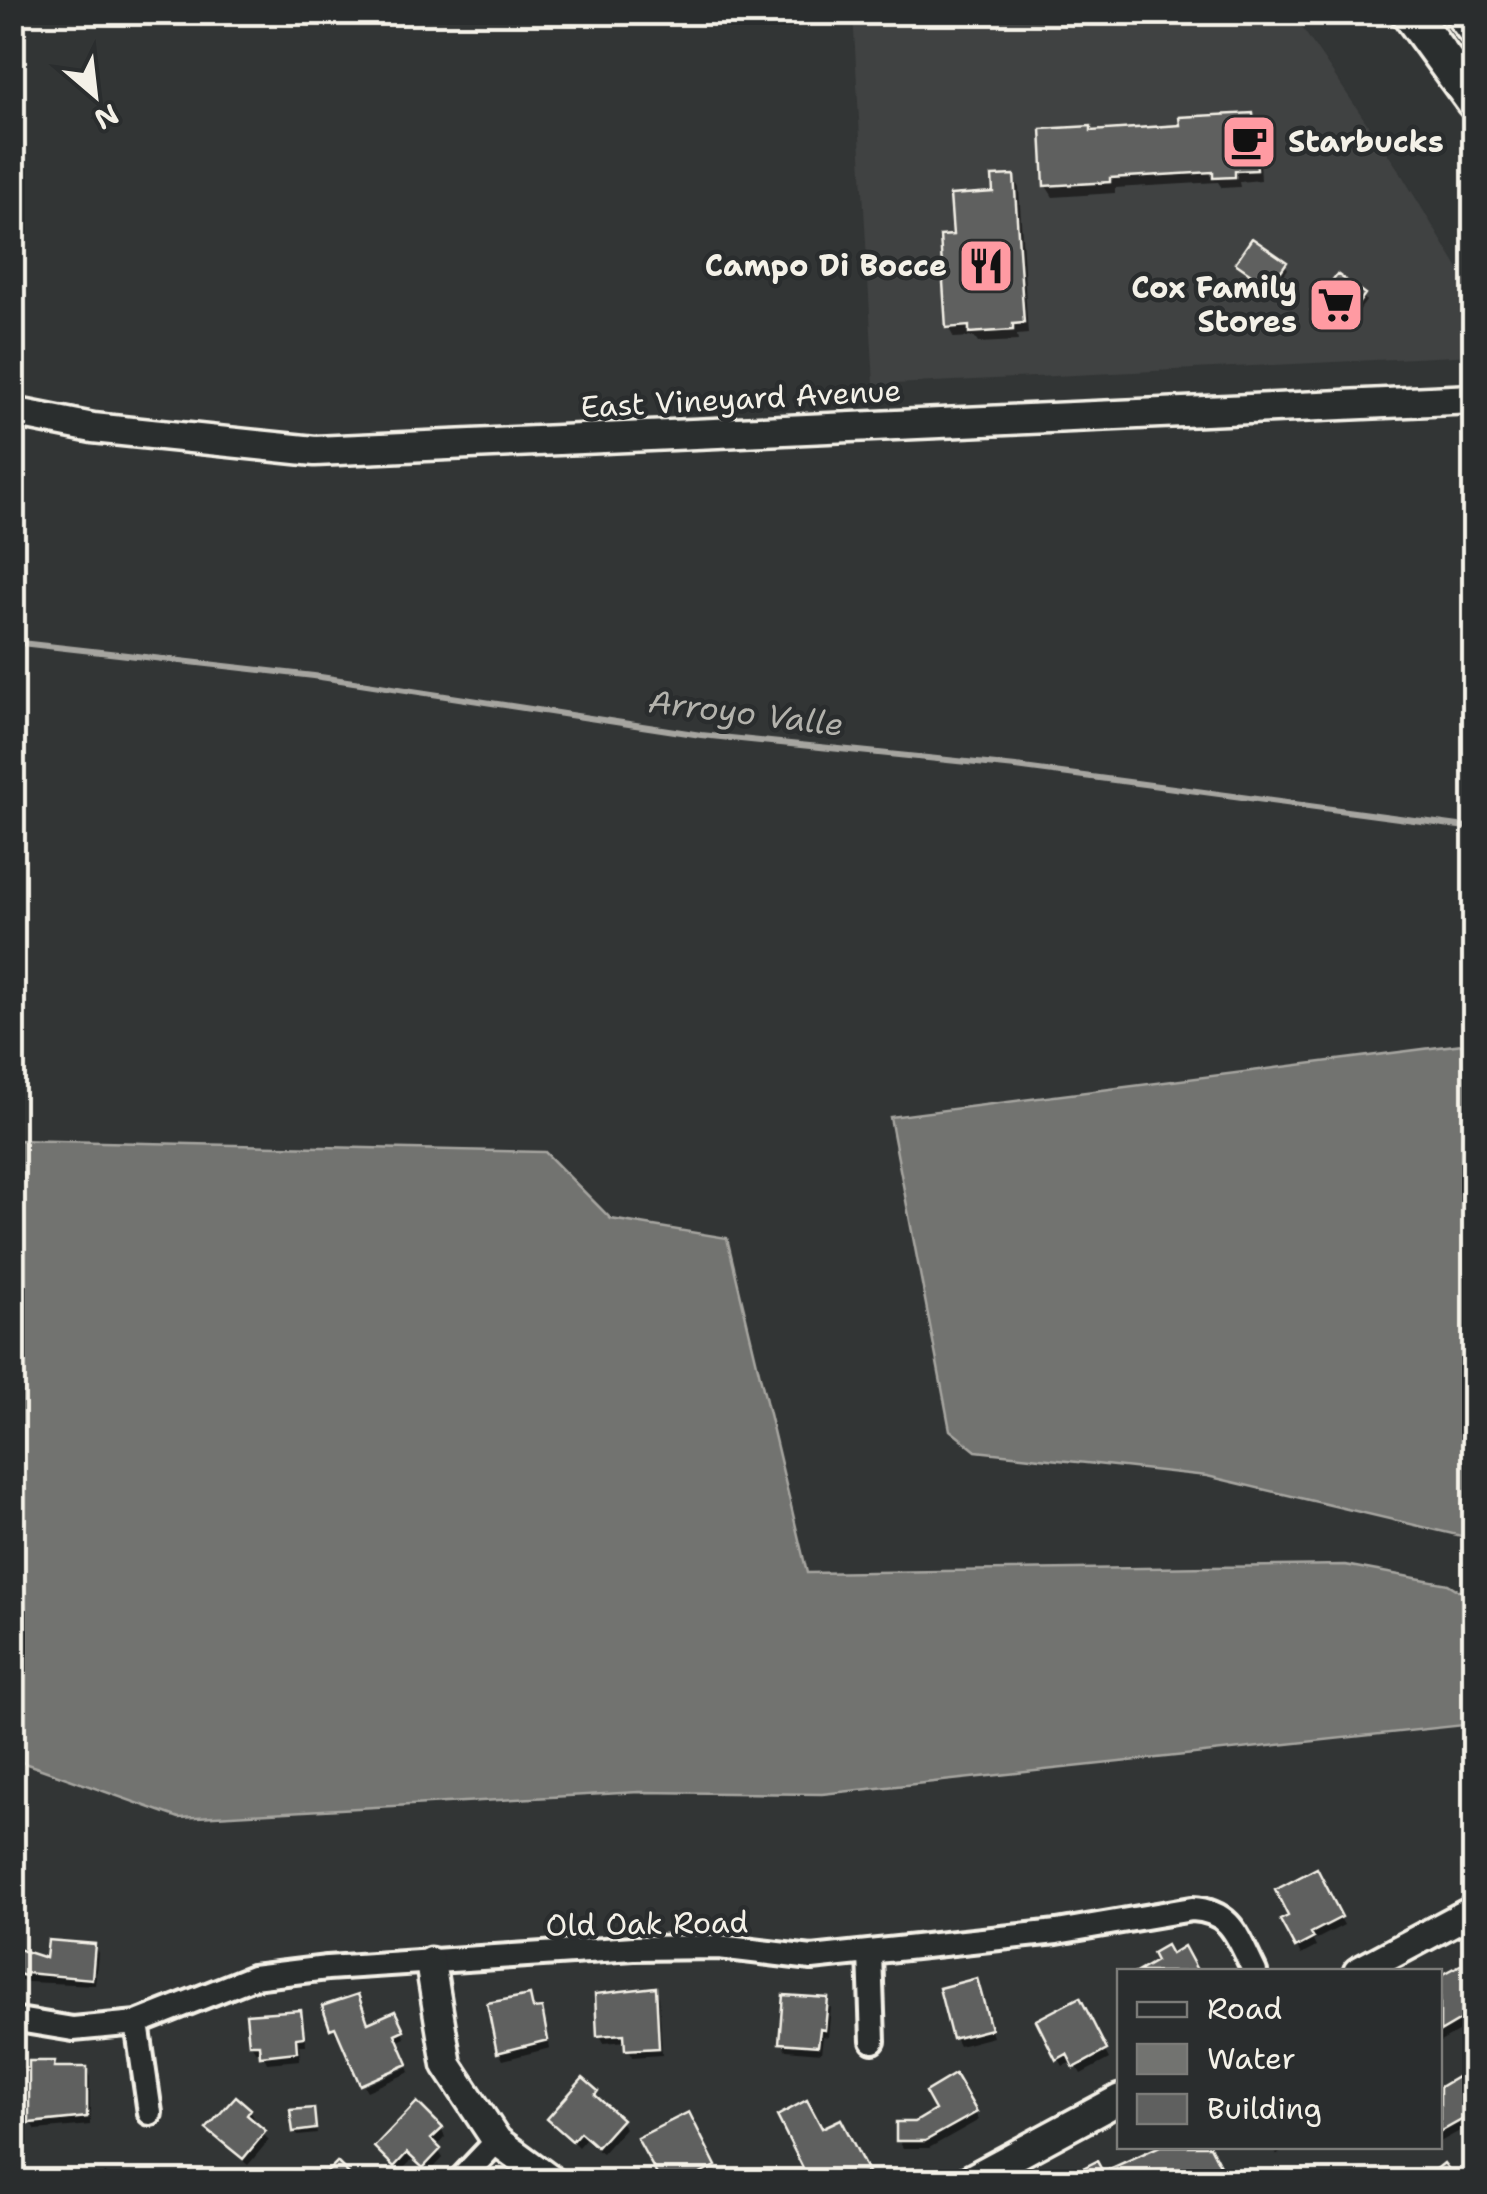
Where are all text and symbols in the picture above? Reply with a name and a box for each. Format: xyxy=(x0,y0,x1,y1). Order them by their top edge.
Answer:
north arrow xyxy=(45,45,145,145)
text: N xyxy=(88,95,125,139)
cafe icon: Starbucks xyxy=(1219,112,1279,172)
place label: Starbucks xyxy=(1288,121,1444,162)
restaurant icon: Campo Di Bocce xyxy=(956,236,1016,296)
place label: Campo Di Bocce xyxy=(705,245,947,286)
place label: Cox Family Stores xyxy=(1131,267,1297,342)
supermarket icon: Cox Family Stores xyxy=(1306,275,1366,335)
street label: East Vineyard Avenue xyxy=(580,370,902,427)
water label: Arroyo Valle xyxy=(646,679,846,746)
street label: Old Oak Road xyxy=(545,1901,749,1946)
legend xyxy=(1117,1969,1442,2149)
text: Road xyxy=(1207,1988,1282,2029)
text: Water xyxy=(1207,2038,1296,2079)
text: Building xyxy=(1207,2088,1322,2129)

